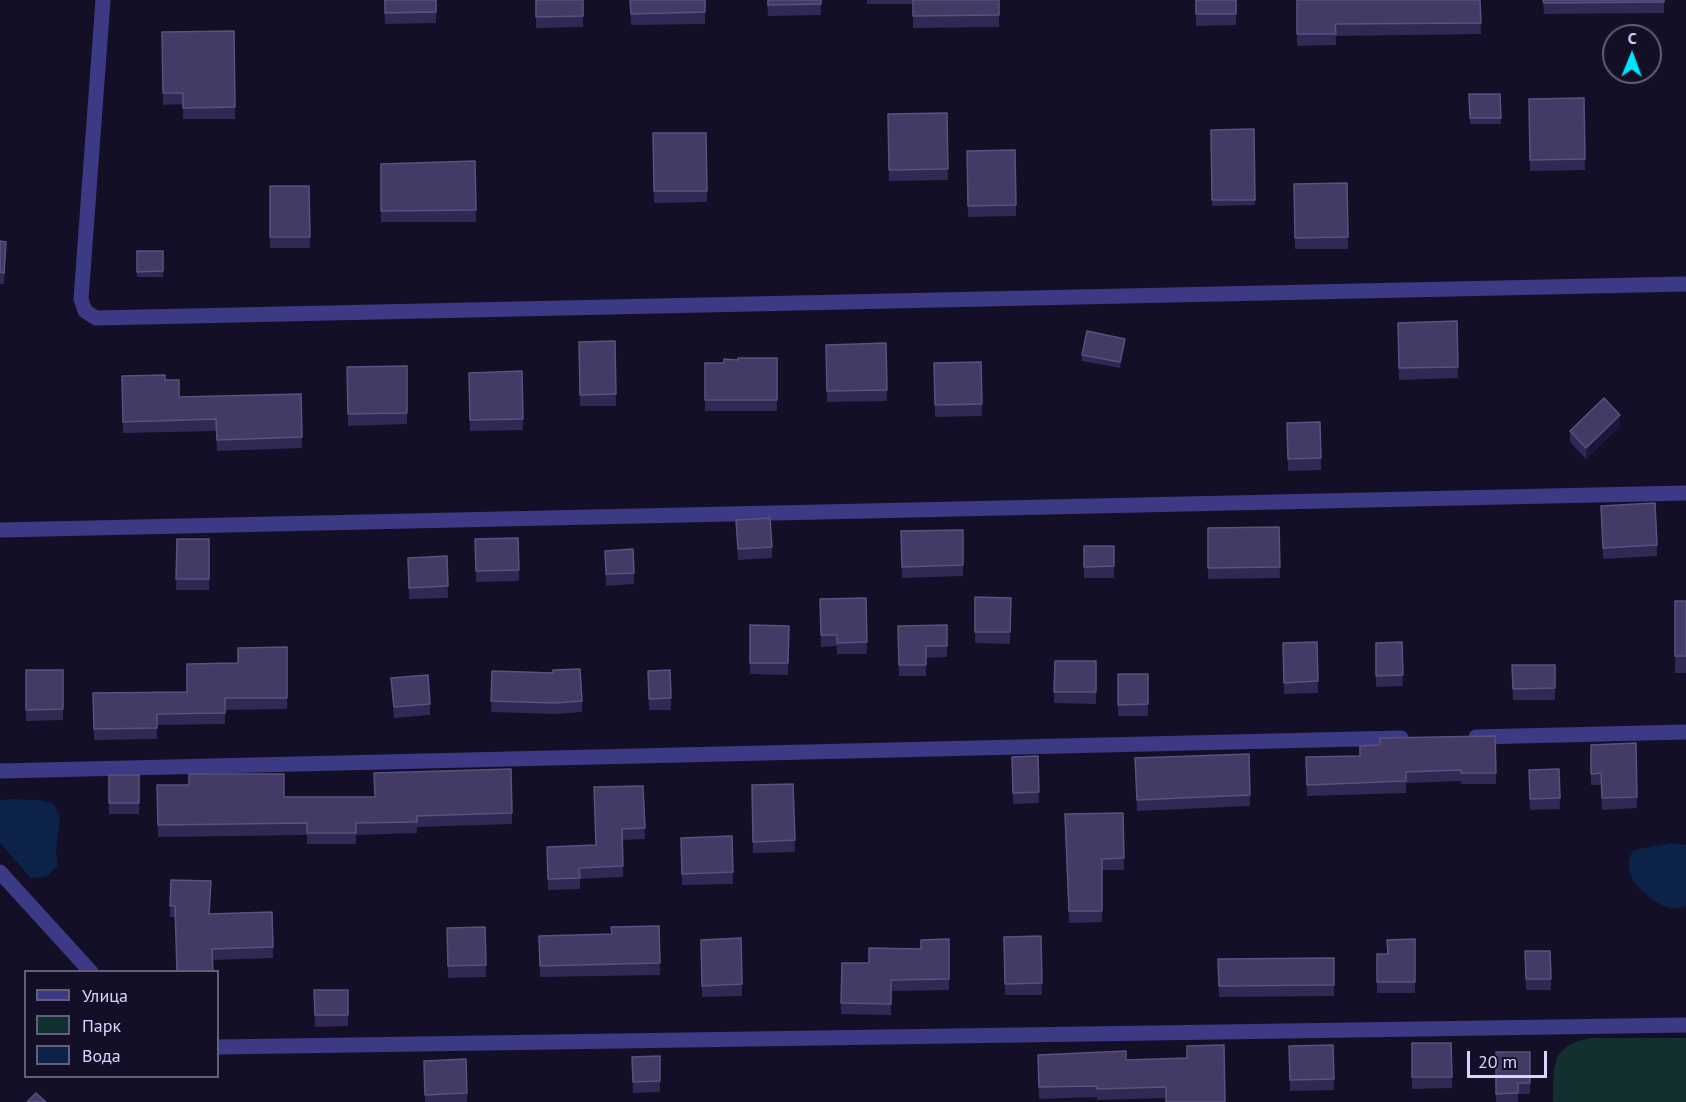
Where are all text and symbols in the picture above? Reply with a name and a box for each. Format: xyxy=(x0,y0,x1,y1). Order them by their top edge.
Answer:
north arrow xyxy=(1602,24,1662,84)
text: С xyxy=(1628,28,1637,48)
legend xyxy=(24,970,219,1078)
text: Улица xyxy=(82,984,128,1007)
text: Парк xyxy=(82,1014,121,1037)
scale bar xyxy=(1470,1039,1550,1077)
text: Вода xyxy=(82,1044,121,1067)
text: 20 m xyxy=(1478,1050,1517,1073)

